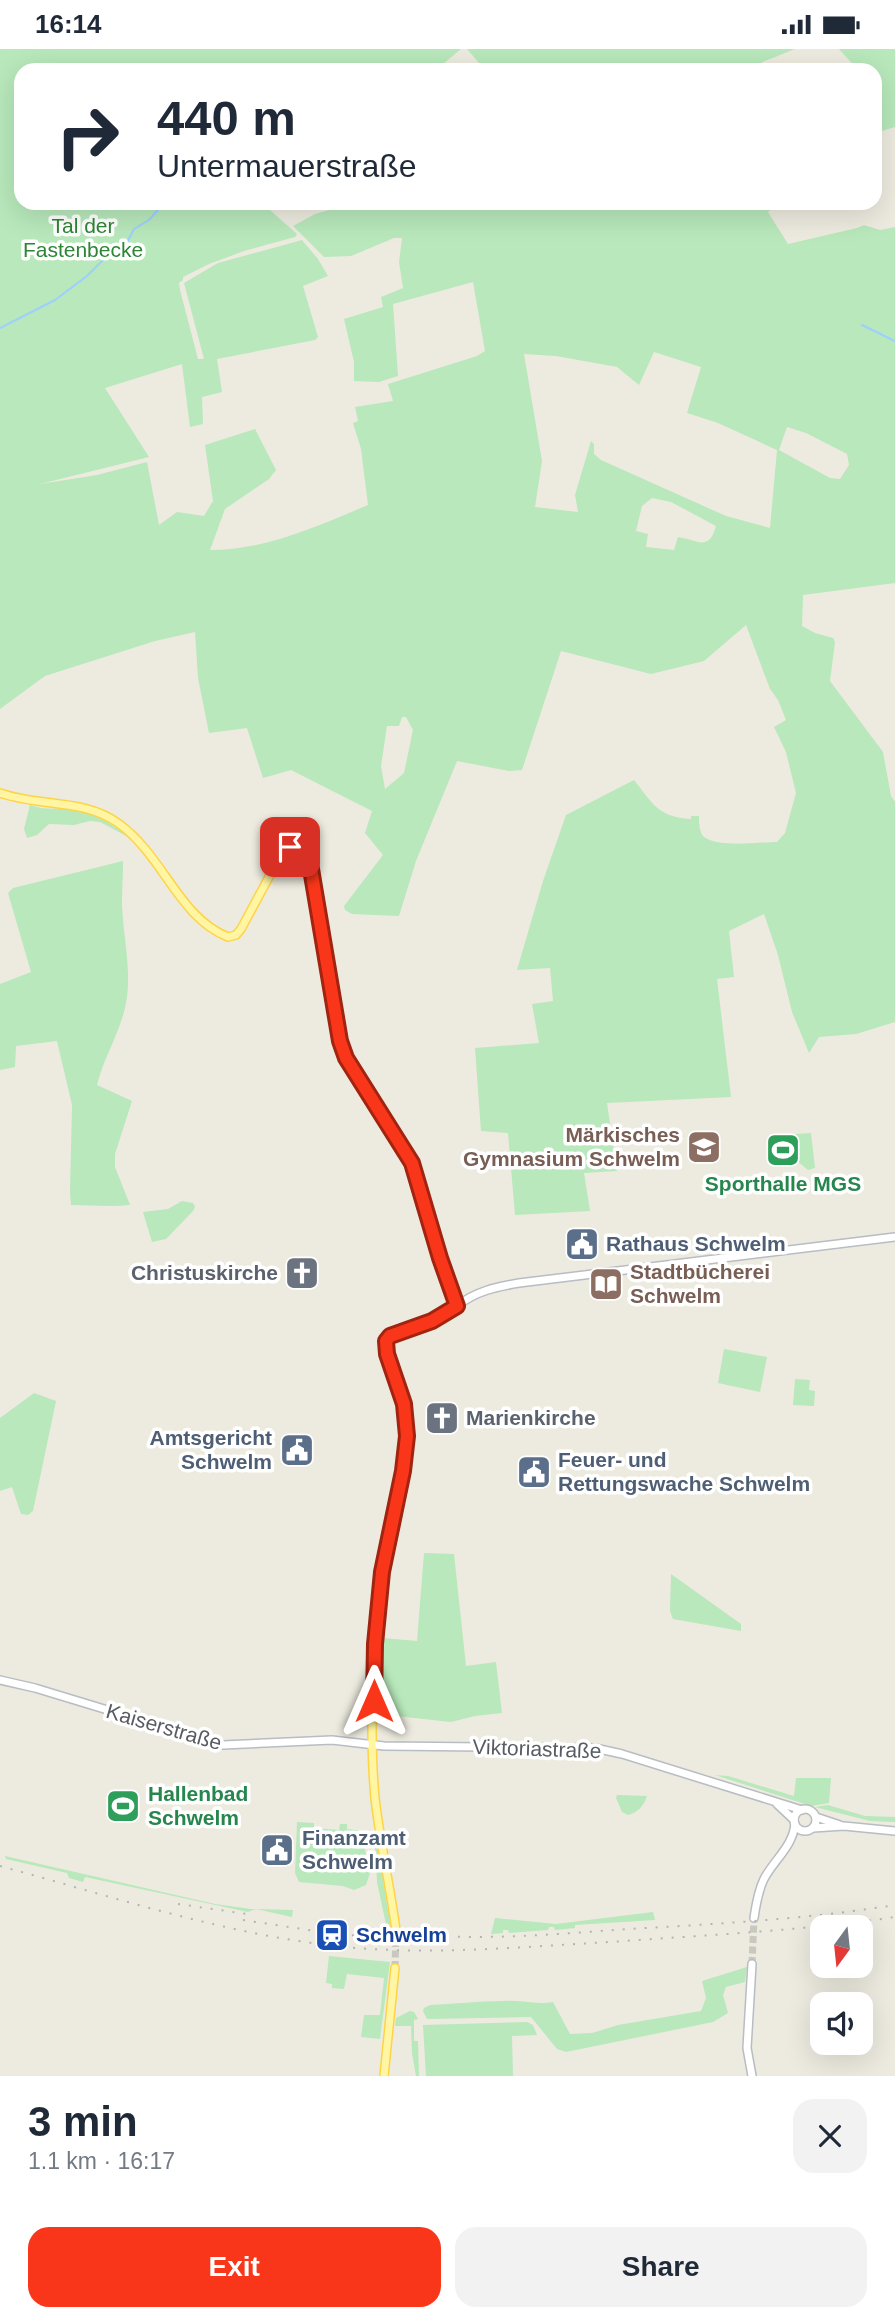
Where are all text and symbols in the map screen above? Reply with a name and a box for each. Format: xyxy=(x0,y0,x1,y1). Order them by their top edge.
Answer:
text: 16:14 xyxy=(35,9,102,39)
icon: right xyxy=(42,91,133,182)
text: 440 m xyxy=(157,91,296,145)
text: Untermauerstraße xyxy=(157,148,417,184)
park label: Tal der Fastenbecke xyxy=(23,214,143,261)
pin xyxy=(260,817,320,877)
icon: arrive xyxy=(271,828,309,866)
place label: Märkisches Gymnasium Schwelm xyxy=(463,1123,680,1170)
school or university icon: Märkisches Gymnasium Schwelm xyxy=(685,1128,723,1166)
sports icon: Sporthalle MGS xyxy=(764,1131,802,1169)
place label: Sporthalle MGS xyxy=(705,1172,861,1195)
public building icon: Rathaus Schwelm xyxy=(563,1225,601,1263)
place label: Rathaus Schwelm xyxy=(606,1232,786,1255)
church icon: Christuskirche xyxy=(283,1254,321,1292)
place label: Stadtbücherei Schwelm xyxy=(630,1260,770,1307)
place label: Christuskirche xyxy=(131,1261,278,1284)
library icon: Stadtbücherei Schwelm xyxy=(587,1265,625,1303)
church icon: Marienkirche xyxy=(423,1399,461,1437)
place label: Marienkirche xyxy=(466,1406,596,1429)
place label: Amtsgericht Schwelm xyxy=(149,1426,272,1473)
public building icon: Amtsgericht Schwelm xyxy=(278,1431,316,1469)
place label: Feuer- und Rettungswache Schwelm xyxy=(558,1448,810,1495)
public building icon: Feuer- und Rettungswache Schwelm xyxy=(515,1453,553,1491)
position arrow xyxy=(337,1664,411,1738)
street label: Kaiserstraße xyxy=(104,1699,225,1754)
street label: Viktoriastraße xyxy=(472,1735,602,1762)
place label: Hallenbad Schwelm xyxy=(148,1782,248,1829)
sports icon: Hallenbad Schwelm xyxy=(104,1787,142,1825)
place label: Finanzamt Schwelm xyxy=(302,1826,406,1873)
public building icon: Finanzamt Schwelm xyxy=(258,1831,296,1869)
north arrow xyxy=(810,1915,873,1977)
map controls xyxy=(810,1915,873,2055)
station icon: Schwelm xyxy=(313,1916,351,1954)
place label: Schwelm xyxy=(356,1923,447,1946)
button: sound xyxy=(810,1992,873,2055)
text: 3 min xyxy=(28,2098,138,2145)
button: close xyxy=(793,2099,867,2173)
text: 1.1 km · 16:17 xyxy=(28,2148,175,2174)
button: Exit xyxy=(28,2227,441,2307)
button: Share xyxy=(455,2227,867,2307)

